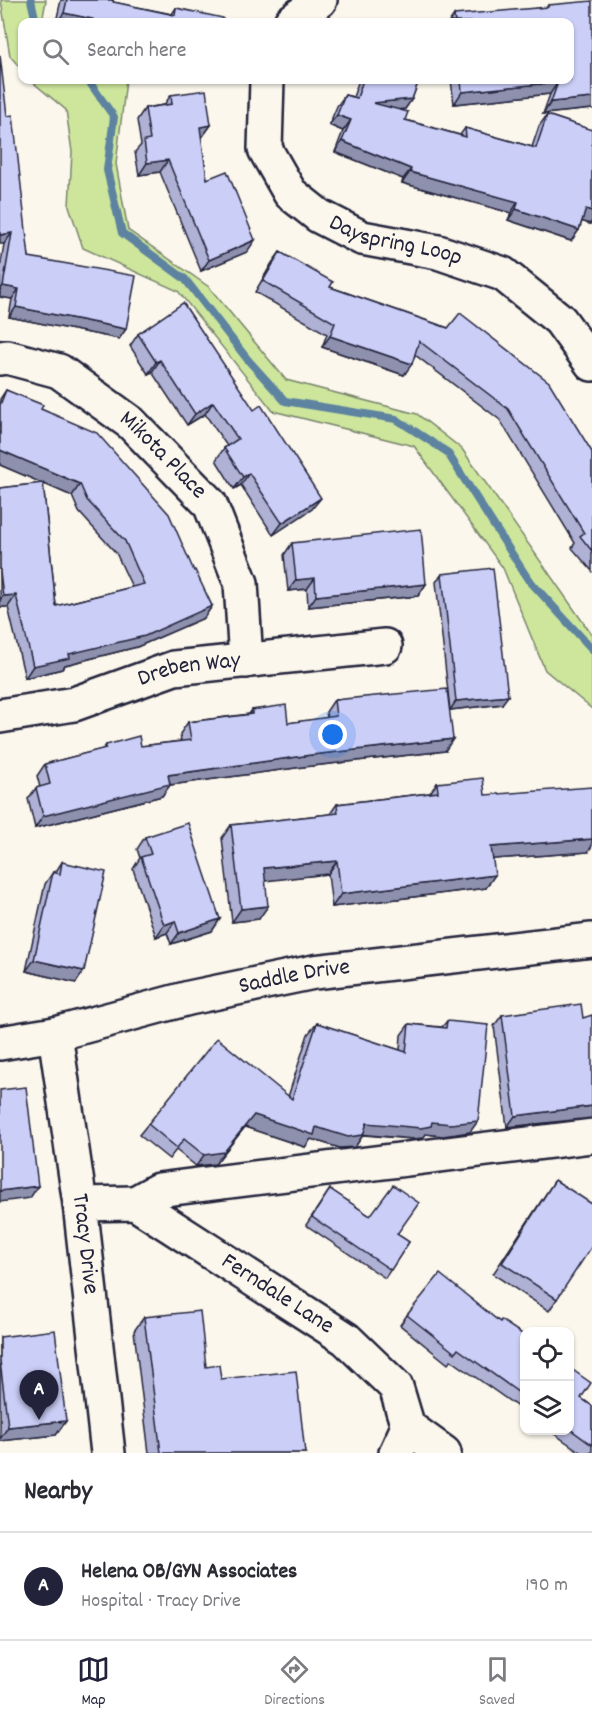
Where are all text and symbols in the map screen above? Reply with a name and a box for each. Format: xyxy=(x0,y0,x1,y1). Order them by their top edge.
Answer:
search box xyxy=(18,18,574,84)
icon: search xyxy=(39,35,72,68)
text: Search here xyxy=(87,36,186,67)
street label: Dayspring Loop xyxy=(323,207,467,276)
street label: Mikota Place xyxy=(112,403,214,508)
street label: Dreben Way xyxy=(133,644,244,697)
your location xyxy=(318,720,347,749)
street label: Saddle Drive xyxy=(236,951,352,1004)
street label: Tracy Drive xyxy=(62,1191,107,1296)
street label: Ferndale Lane xyxy=(214,1245,340,1344)
map controls xyxy=(520,1327,574,1435)
button: locate xyxy=(520,1327,574,1381)
pin: A xyxy=(20,1370,58,1420)
button: layers xyxy=(520,1381,574,1435)
text: Nearby xyxy=(24,1474,92,1511)
text: Helena OB/GYN Associates xyxy=(81,1557,297,1588)
text: A xyxy=(38,1572,49,1600)
text: 190 m xyxy=(525,1572,568,1600)
text: Hospital · Tracy Drive xyxy=(81,1588,241,1616)
tab: Map xyxy=(77,1653,110,1712)
tab: Directions xyxy=(264,1653,325,1712)
tab: Saved xyxy=(479,1653,515,1712)

